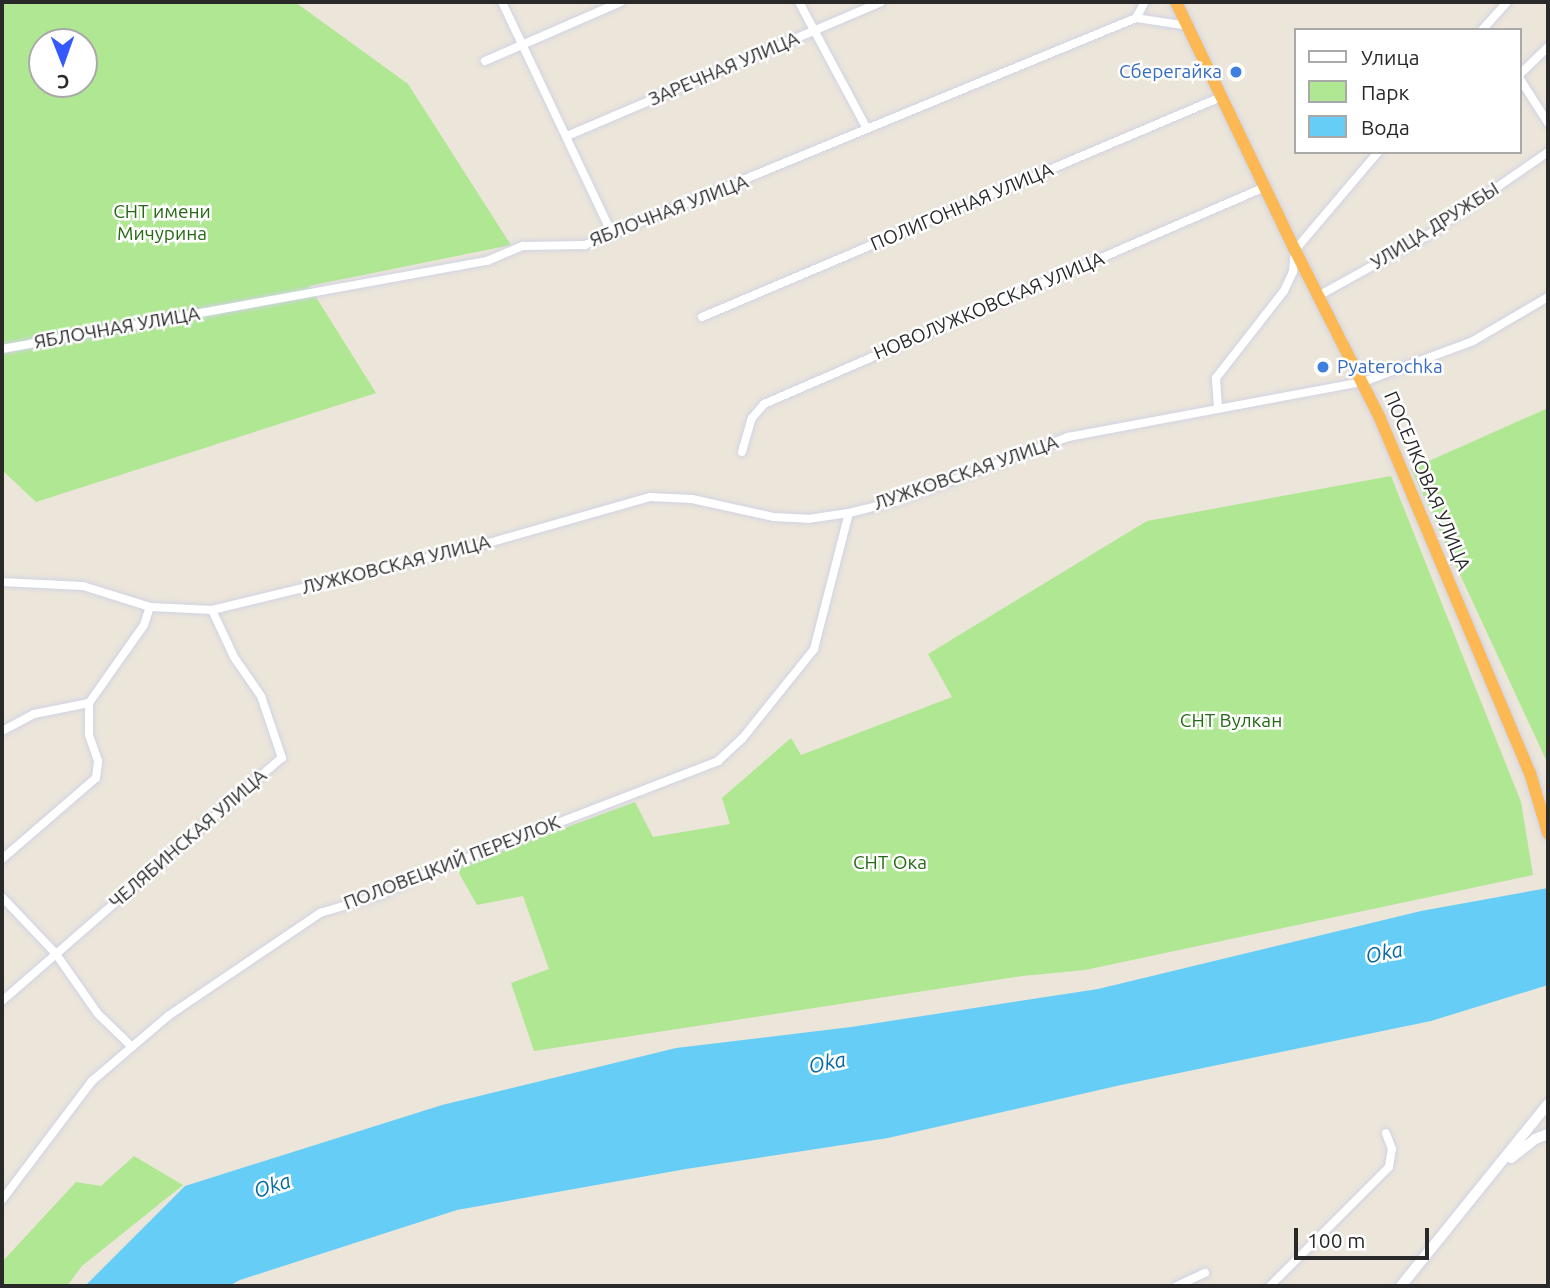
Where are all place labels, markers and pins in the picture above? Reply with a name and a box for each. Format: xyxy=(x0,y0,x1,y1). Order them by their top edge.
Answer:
place label: Сберегайка xyxy=(1119,61,1222,83)
marker: Сберегайка xyxy=(1228,64,1244,80)
place label: Pyaterochka xyxy=(1337,356,1443,378)
marker: Pyaterochka xyxy=(1315,359,1331,375)

